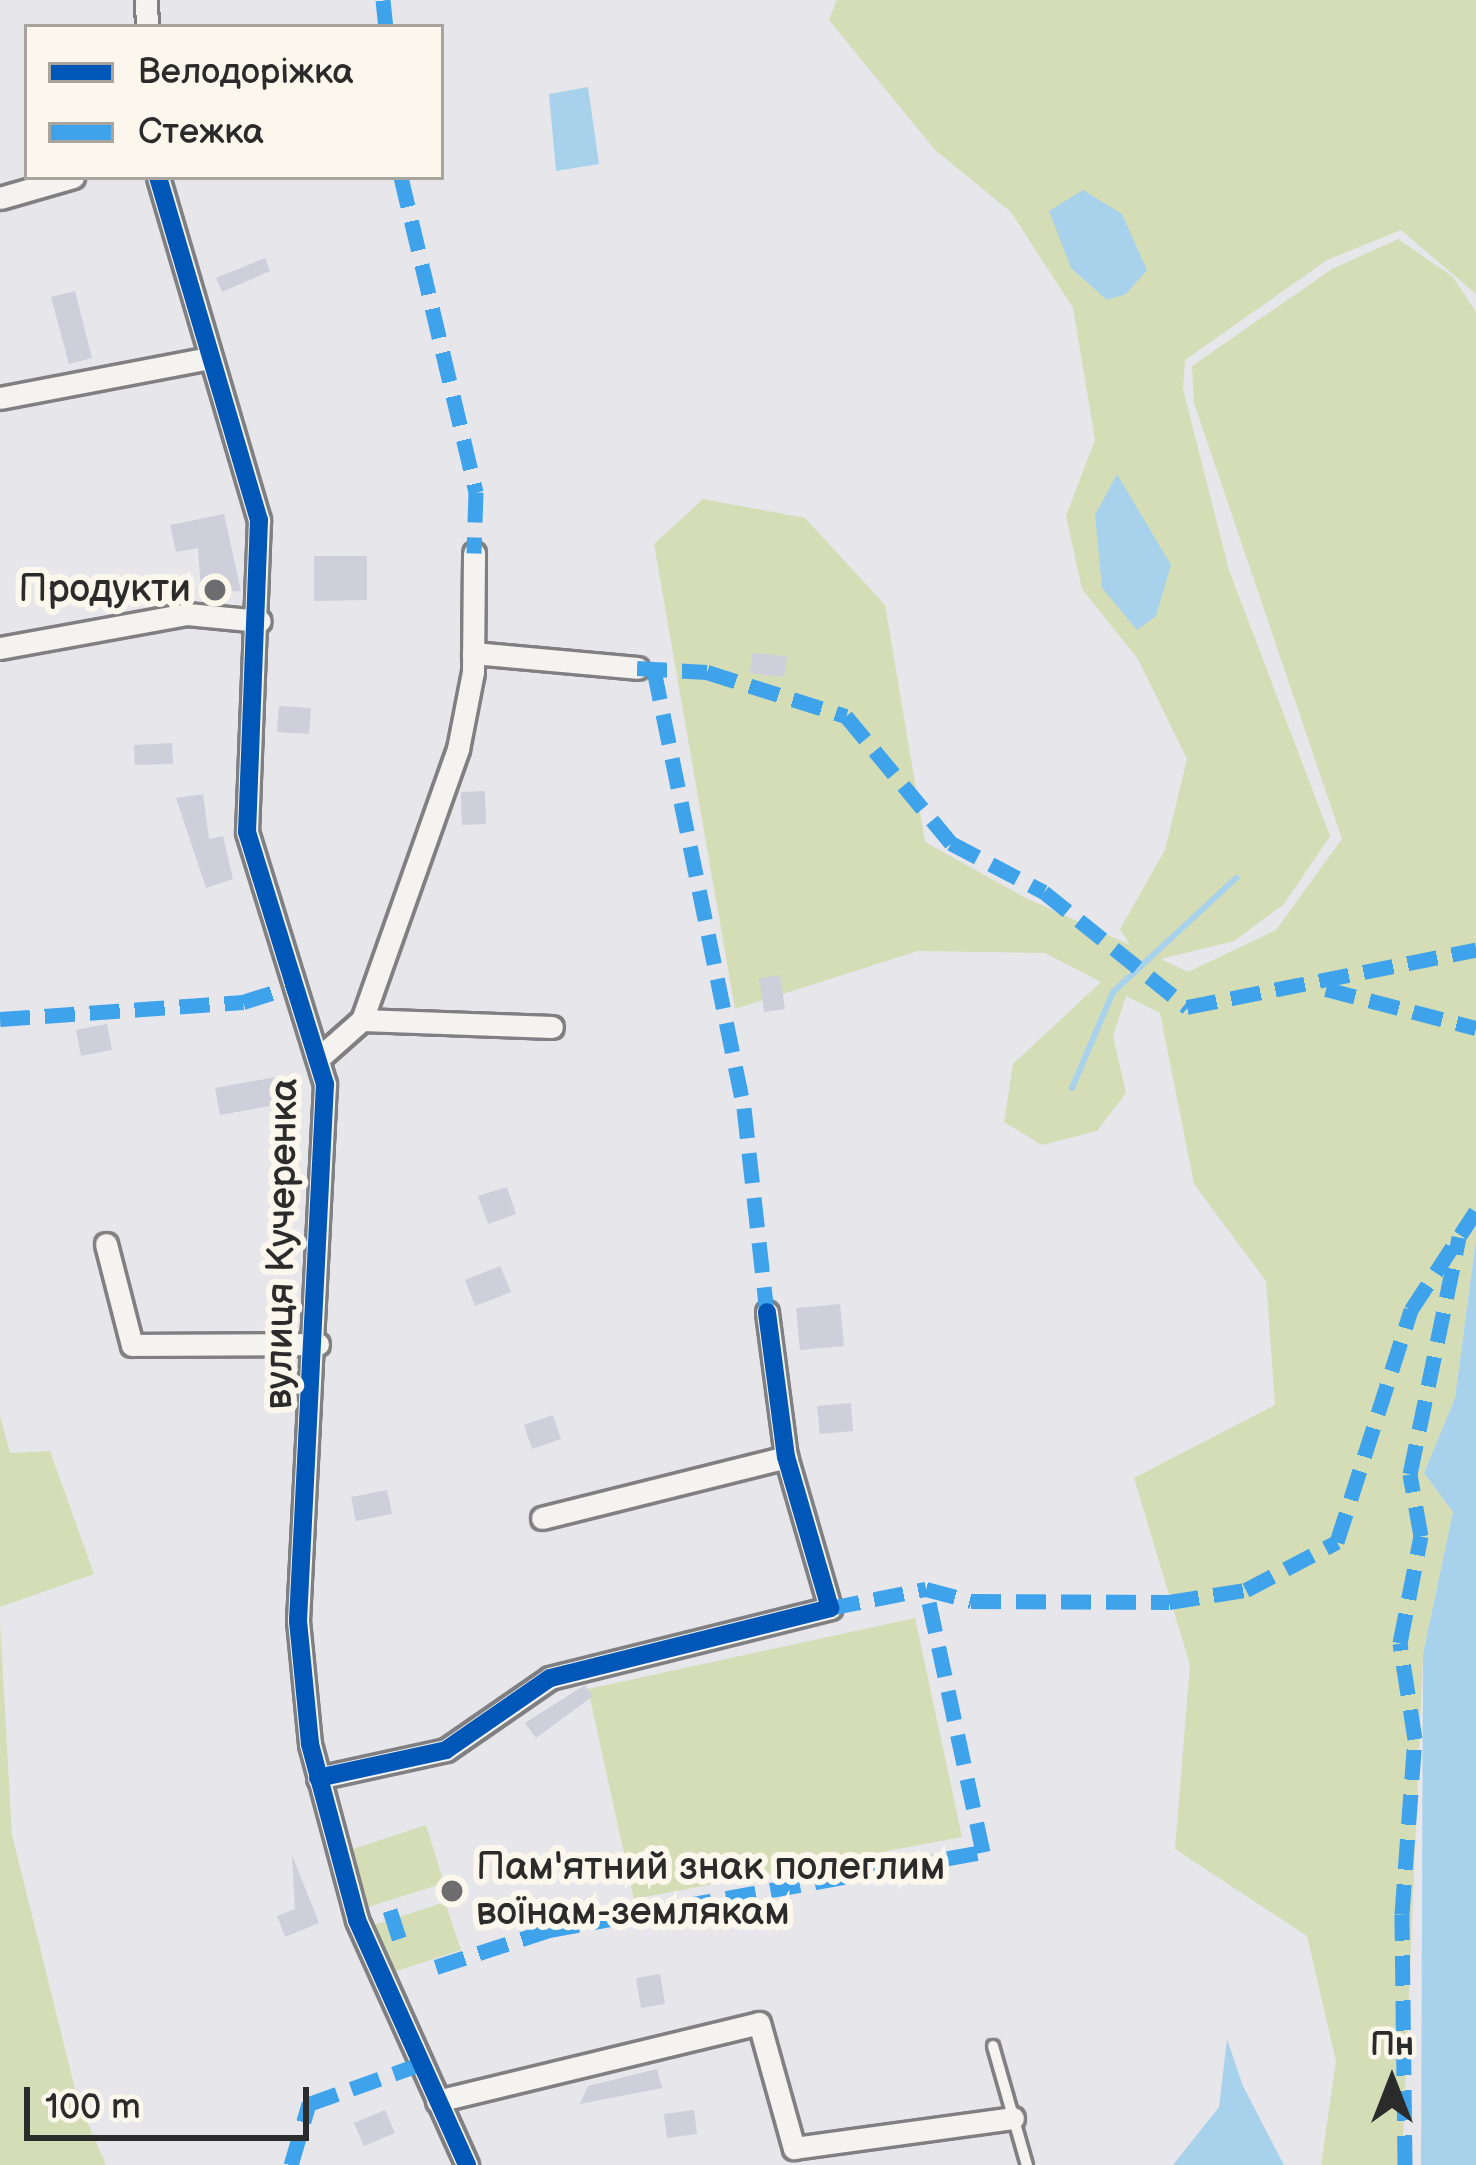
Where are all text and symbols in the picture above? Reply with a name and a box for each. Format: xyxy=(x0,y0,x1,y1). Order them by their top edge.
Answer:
legend xyxy=(24,24,444,180)
text: Велодоріжка xyxy=(138,51,354,94)
text: Стежка xyxy=(138,111,264,154)
place label: Продукти xyxy=(18,567,191,613)
marker: Продукти xyxy=(202,577,228,603)
street label: вулиця Кучеренка xyxy=(257,1078,309,1410)
place label: Пам'ятний знак полеглим воїнам-землякам xyxy=(476,1846,946,1937)
marker: Пам'ятний знак полеглим воїнам-землякам xyxy=(439,1878,465,1904)
north arrow xyxy=(1332,2021,1452,2141)
text: Пн xyxy=(1370,2025,1414,2065)
scale bar xyxy=(30,2063,315,2137)
text: 100 m xyxy=(45,2086,141,2129)

